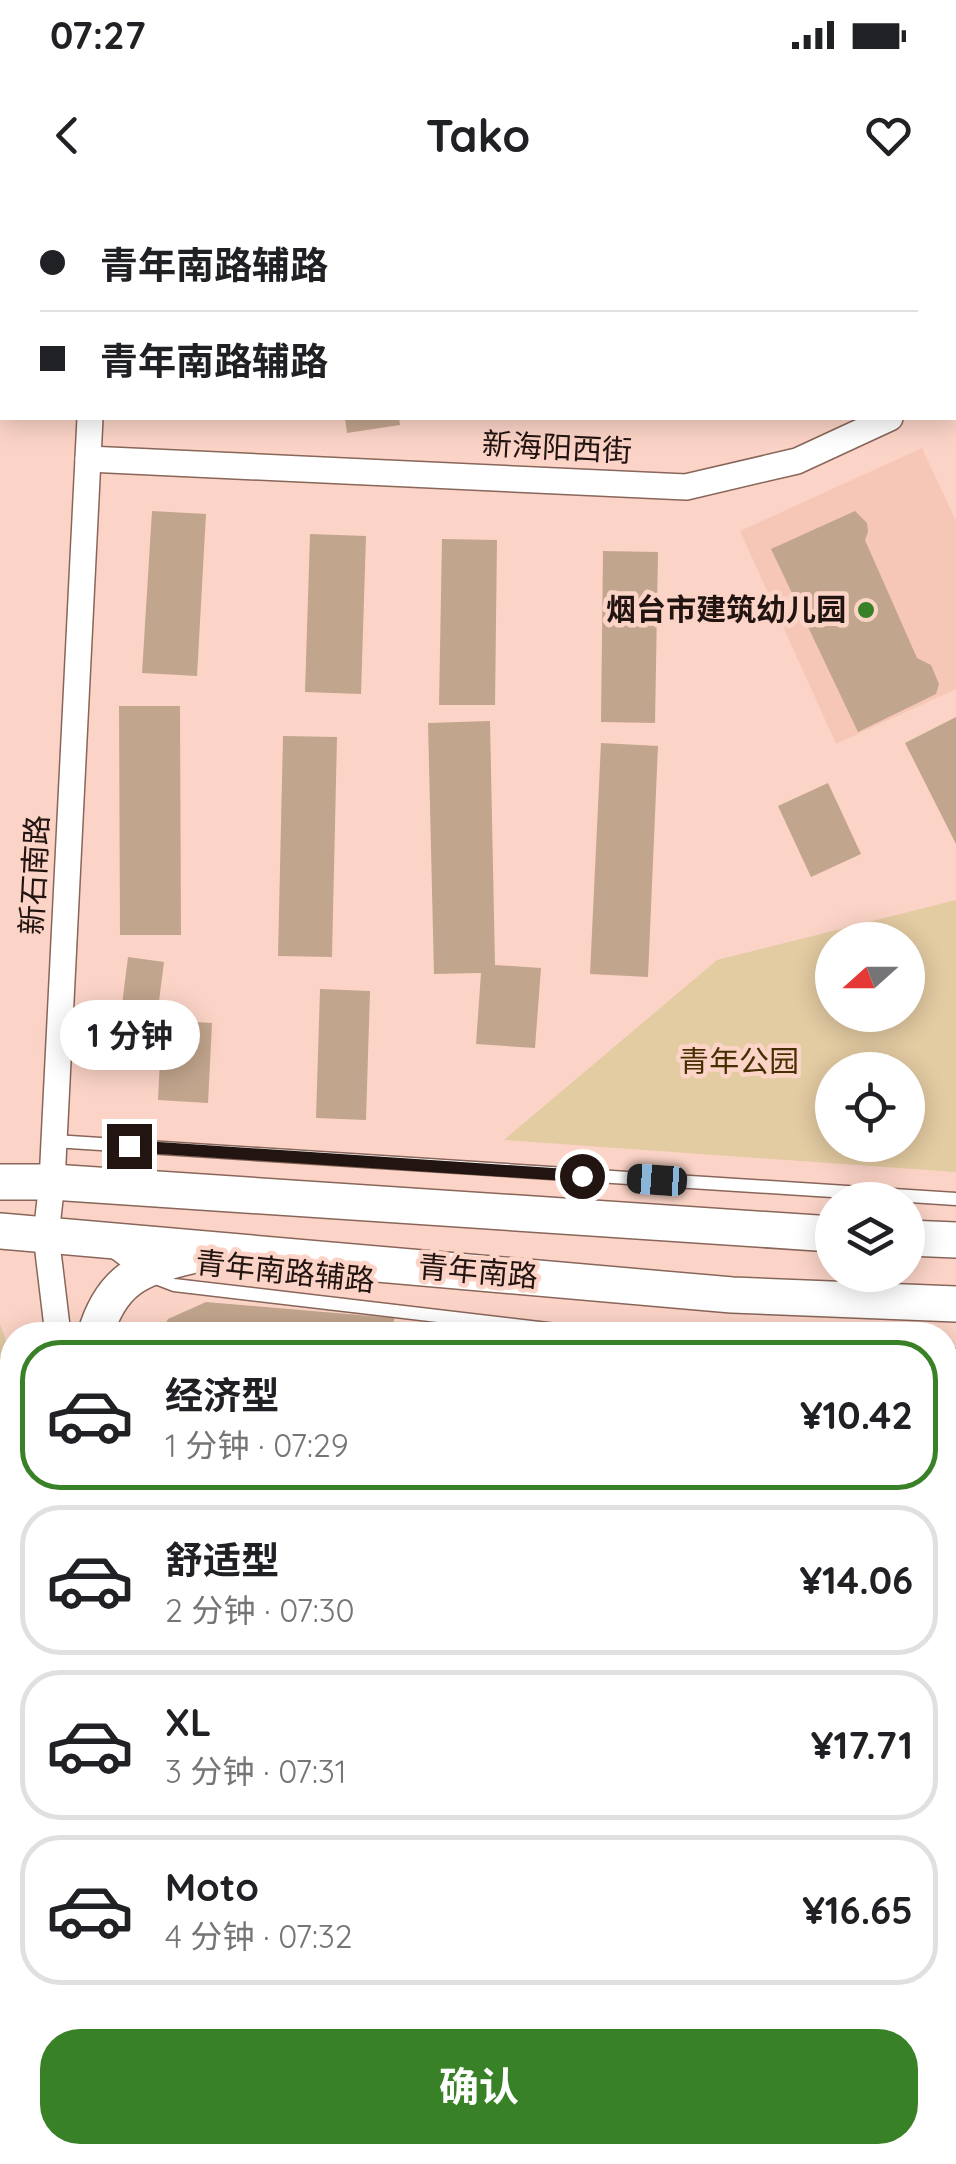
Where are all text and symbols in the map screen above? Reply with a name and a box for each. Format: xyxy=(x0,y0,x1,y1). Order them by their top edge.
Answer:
text: 07:27 xyxy=(50,11,146,59)
text: Tako xyxy=(426,107,530,163)
icon: back xyxy=(40,108,95,163)
icon: heart xyxy=(861,108,916,163)
text: 青年南路辅路 xyxy=(100,241,328,289)
text: 青年南路辅路 xyxy=(100,337,328,385)
street label: 新海阳西街 xyxy=(481,424,633,470)
place label: 烟台市建筑幼儿园 xyxy=(606,590,846,628)
marker: 烟台市建筑幼儿园 xyxy=(855,599,877,621)
street label: 新石南路 xyxy=(12,814,56,936)
north arrow xyxy=(815,922,925,1032)
map controls xyxy=(815,922,925,1292)
callout: 1 分钟 xyxy=(59,1001,199,1071)
text: 1 分钟 xyxy=(87,1015,173,1055)
park label: 青年公园 xyxy=(679,1042,799,1080)
button: locate xyxy=(815,1052,925,1162)
route end xyxy=(107,1124,152,1169)
route start xyxy=(560,1154,605,1199)
car xyxy=(626,1163,688,1197)
button: layers xyxy=(815,1182,925,1292)
street label: 青年南路辅路 xyxy=(194,1243,377,1299)
street label: 青年南路 xyxy=(417,1247,540,1295)
icon: car xyxy=(45,1370,135,1460)
text: 经济型 xyxy=(165,1371,279,1419)
text: ¥10.42 xyxy=(800,1391,913,1439)
text: 1 分钟 · 07:29 xyxy=(165,1425,349,1465)
icon: car xyxy=(45,1535,135,1625)
text: 舒适型 xyxy=(165,1536,279,1584)
text: ¥14.06 xyxy=(799,1556,913,1604)
text: 2 分钟 · 07:30 xyxy=(165,1590,355,1630)
text: XL xyxy=(165,1698,211,1746)
icon: car xyxy=(45,1700,135,1790)
text: ¥17.71 xyxy=(811,1721,913,1769)
text: 3 分钟 · 07:31 xyxy=(165,1751,347,1791)
text: Moto xyxy=(165,1863,259,1911)
icon: car xyxy=(45,1865,135,1955)
text: ¥16.65 xyxy=(802,1886,913,1934)
text: 4 分钟 · 07:32 xyxy=(165,1916,353,1956)
button: 确认 xyxy=(40,2029,918,2144)

